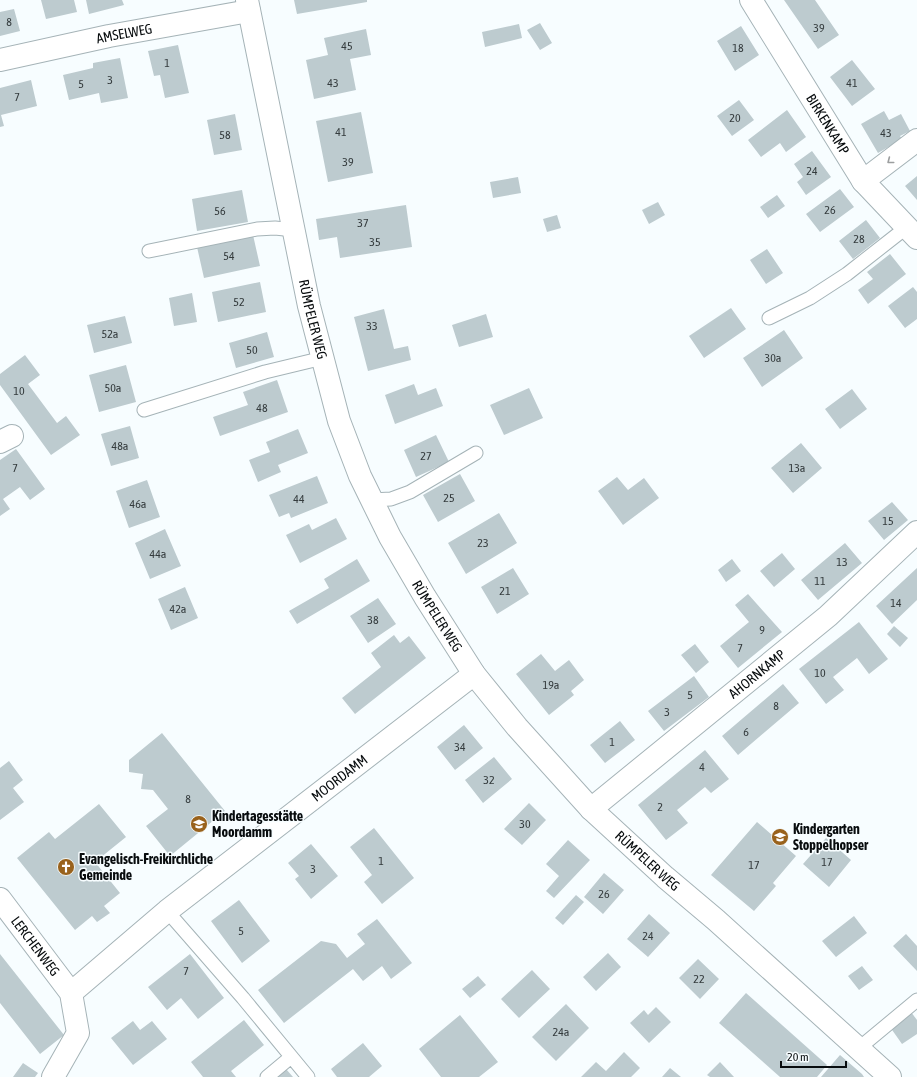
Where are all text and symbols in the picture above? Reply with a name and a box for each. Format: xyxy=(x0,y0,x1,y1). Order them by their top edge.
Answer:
house number: 8 xyxy=(6,15,12,29)
street label: AMSELWEG xyxy=(95,20,153,47)
house number: 39 xyxy=(813,21,825,35)
house number: 45 xyxy=(341,39,353,53)
house number: 18 xyxy=(732,41,744,55)
house number: 1 xyxy=(164,56,170,70)
house number: 3 xyxy=(107,73,113,87)
house number: 43 xyxy=(327,76,339,90)
house number: 41 xyxy=(846,76,858,90)
house number: 5 xyxy=(78,77,84,91)
house number: 7 xyxy=(14,90,20,104)
street label: BIRKENKAMP xyxy=(803,91,853,158)
house number: 20 xyxy=(729,111,741,125)
house number: 41 xyxy=(335,125,347,139)
house number: 43 xyxy=(880,126,892,140)
house number: 58 xyxy=(219,128,231,142)
house number: 39 xyxy=(342,155,354,169)
one-way arrow xyxy=(888,156,895,163)
house number: 24 xyxy=(806,164,818,178)
house number: 26 xyxy=(824,203,836,217)
house number: 56 xyxy=(214,204,226,218)
house number: 37 xyxy=(357,216,369,230)
house number: 28 xyxy=(853,232,865,246)
house number: 35 xyxy=(369,235,381,249)
house number: 54 xyxy=(223,249,235,263)
street label: RÜMPELER WEG xyxy=(296,278,330,361)
house number: 52 xyxy=(233,295,245,309)
house number: 33 xyxy=(366,319,378,333)
house number: 52a xyxy=(102,327,118,341)
house number: 50 xyxy=(246,343,258,357)
house number: 30a xyxy=(765,351,781,365)
house number: 50a xyxy=(105,381,121,395)
house number: 10 xyxy=(13,384,25,398)
house number: 48 xyxy=(256,401,268,415)
house number: 48a xyxy=(112,439,128,453)
house number: 27 xyxy=(420,449,432,463)
house number: 7 xyxy=(12,461,18,475)
house number: 13a xyxy=(789,461,805,475)
house number: 25 xyxy=(443,491,455,505)
house number: 44 xyxy=(293,492,305,506)
house number: 46a xyxy=(130,497,146,511)
house number: 15 xyxy=(882,514,894,528)
house number: 23 xyxy=(477,536,489,550)
house number: 44a xyxy=(150,547,166,561)
house number: 13 xyxy=(836,555,848,569)
house number: 11 xyxy=(814,574,826,588)
street label: RÜMPELER WEG xyxy=(409,577,466,655)
house number: 21 xyxy=(499,584,511,598)
house number: 14 xyxy=(890,596,902,610)
house number: 42a xyxy=(170,602,186,616)
house number: 38 xyxy=(367,613,379,627)
house number: 9 xyxy=(759,623,765,637)
house number: 7 xyxy=(737,641,743,655)
street label: AHORNKAMP xyxy=(725,646,789,702)
house number: 10 xyxy=(814,666,826,680)
house number: 19a xyxy=(543,678,559,692)
house number: 5 xyxy=(687,688,693,702)
house number: 8 xyxy=(773,699,779,713)
house number: 3 xyxy=(664,705,670,719)
house number: 6 xyxy=(743,725,749,739)
house number: 1 xyxy=(609,735,615,749)
house number: 34 xyxy=(454,740,466,754)
street label: MOORDAMM xyxy=(308,751,370,805)
house number: 4 xyxy=(699,760,705,774)
house number: 32 xyxy=(483,773,495,787)
house number: 8 xyxy=(185,792,191,806)
house number: 2 xyxy=(657,800,663,814)
place label: Kindertagesstätte Moordamm xyxy=(212,808,303,840)
school or university icon: Kindertagesstätte Moordamm xyxy=(189,814,209,834)
house number: 30 xyxy=(519,817,531,831)
place label: Kindergarten Stoppelhopser xyxy=(793,821,869,853)
street label: RÜMPELER WEG xyxy=(612,827,683,894)
school or university icon: Kindergarten Stoppelhopser xyxy=(770,827,790,847)
place label: Evangelisch-Freikirchliche Gemeinde xyxy=(79,851,213,883)
house number: 1 xyxy=(378,854,384,868)
house number: 17 xyxy=(821,855,833,869)
church icon: Evangelisch-Freikirchliche Gemeinde xyxy=(56,857,76,877)
house number: 17 xyxy=(748,858,760,872)
house number: 3 xyxy=(310,862,316,876)
house number: 26 xyxy=(598,887,610,901)
street label: LERCHENWEG xyxy=(8,913,63,979)
house number: 5 xyxy=(238,924,244,938)
house number: 24 xyxy=(642,929,654,943)
house number: 7 xyxy=(183,964,189,978)
house number: 22 xyxy=(693,972,705,986)
house number: 24a xyxy=(553,1025,569,1039)
scale bar xyxy=(781,1043,846,1069)
text: 20 m xyxy=(787,1050,809,1064)

